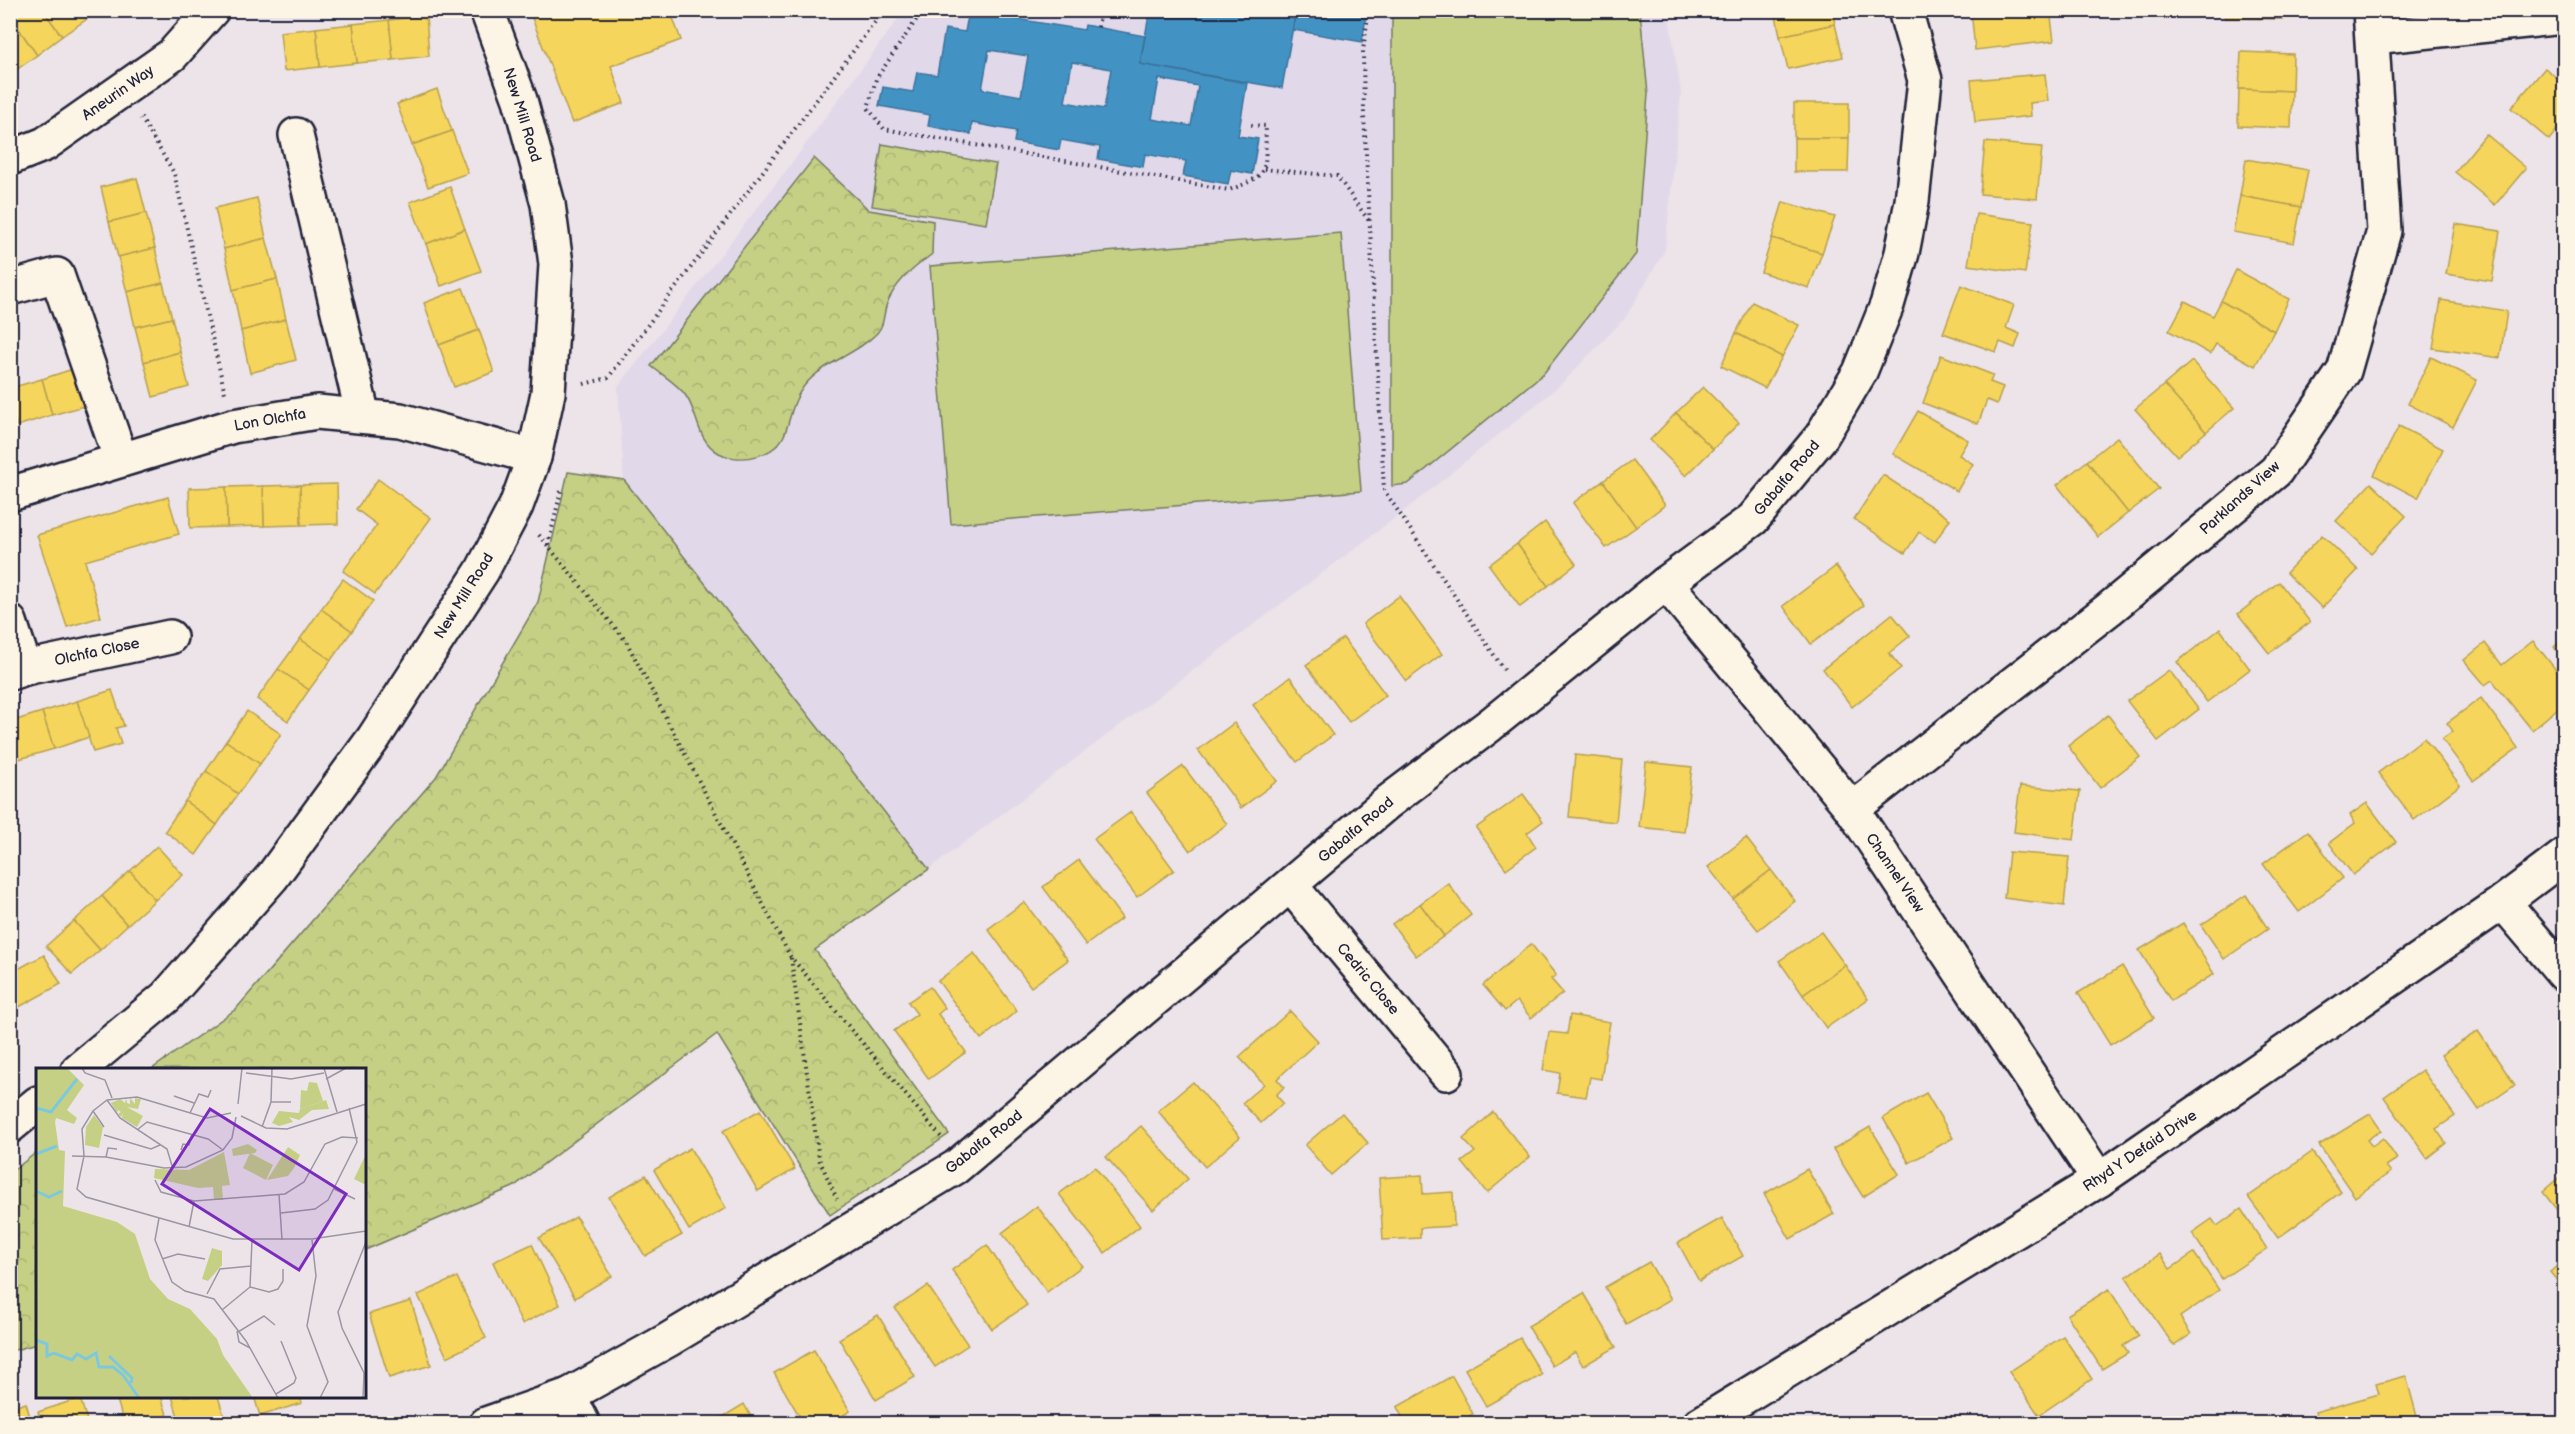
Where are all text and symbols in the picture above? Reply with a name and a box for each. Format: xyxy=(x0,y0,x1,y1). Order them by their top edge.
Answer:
street label: Aneurin Way xyxy=(78,61,158,125)
street label: New Mill Road xyxy=(499,65,545,165)
street label: Lon Olchfa xyxy=(232,404,308,436)
street label: Gabalfa Road xyxy=(1750,436,1824,520)
street label: Parklands View xyxy=(2196,457,2284,539)
street label: New Mill Road xyxy=(430,550,498,642)
street label: Olchfa Close xyxy=(53,634,141,670)
street label: Gabalfa Road xyxy=(1314,793,1398,867)
street label: Channel View xyxy=(1861,830,1929,916)
street label: Cedric Close xyxy=(1332,939,1404,1019)
inset map xyxy=(36,1068,366,1398)
street label: Gabalfa Road xyxy=(942,1106,1026,1178)
street label: Rhyd Y Defaid Drive xyxy=(2079,1106,2201,1196)

